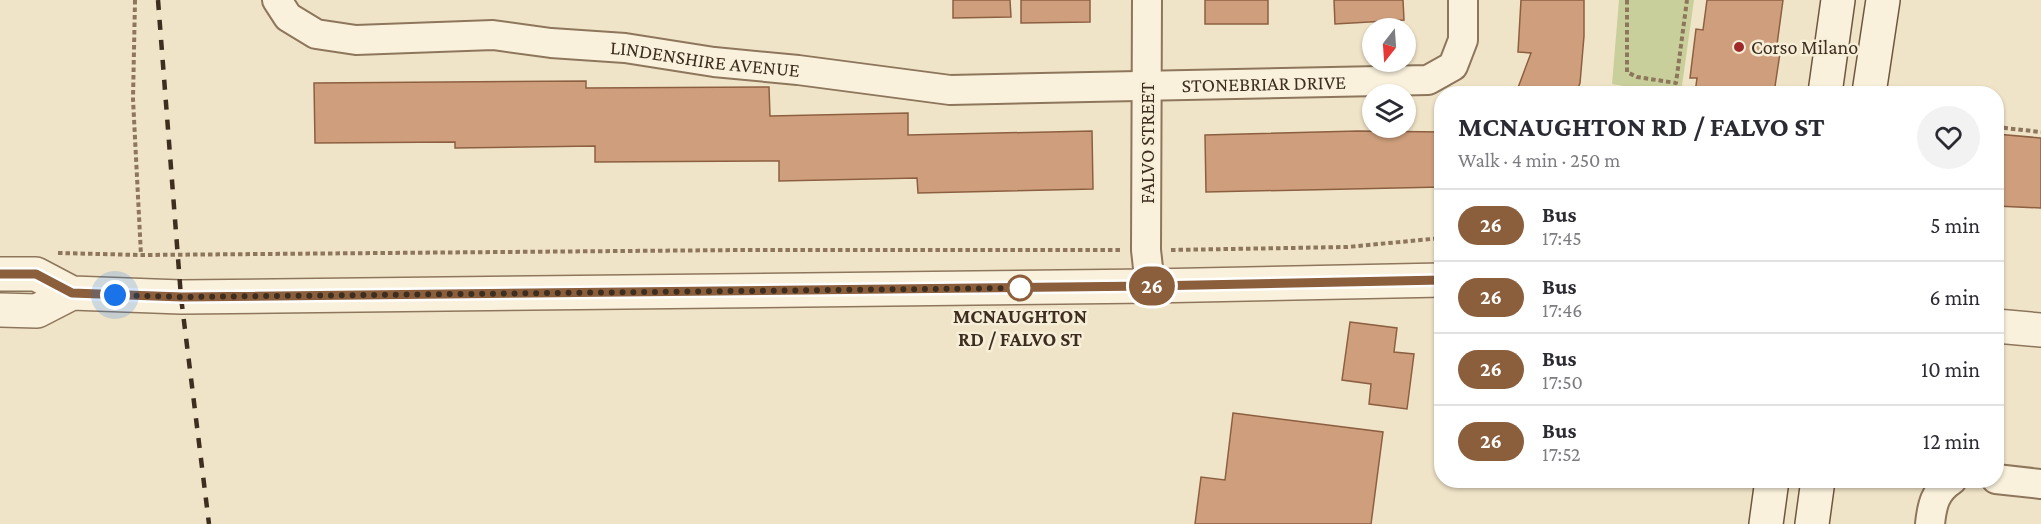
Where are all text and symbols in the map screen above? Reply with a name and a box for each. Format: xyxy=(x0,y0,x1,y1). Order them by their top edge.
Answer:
north arrow xyxy=(1362,18,1416,72)
map controls xyxy=(1362,18,1416,138)
street label: LINDENSHIRE AVENUE xyxy=(609,36,801,81)
place label: Corso Milano xyxy=(1751,36,1858,58)
marker: Corso Milano xyxy=(1732,40,1746,54)
street label: STONEBRIAR DRIVE xyxy=(1181,71,1346,96)
street label: FALVO STREET xyxy=(1136,82,1158,204)
button: layers xyxy=(1362,84,1416,138)
button: heart xyxy=(1917,106,1980,169)
text: MCNAUGHTON RD / FALVO ST xyxy=(1458,111,1825,142)
text: Walk · 4 min · 250 m xyxy=(1458,149,1620,171)
text: Bus xyxy=(1542,202,1576,227)
text: 26 xyxy=(1480,213,1502,237)
text: 5 min xyxy=(1930,213,1980,238)
text: 17:45 xyxy=(1542,227,1582,249)
line badge: 26 xyxy=(1125,266,1179,306)
text: 26 xyxy=(1141,274,1163,298)
text: Bus xyxy=(1542,274,1576,299)
marker: MCNAUGHTON RD / FALVO ST xyxy=(1007,275,1033,301)
your location xyxy=(100,280,130,310)
text: 26 xyxy=(1480,285,1502,309)
text: 6 min xyxy=(1929,285,1980,310)
text: 17:46 xyxy=(1542,299,1583,321)
place label: MCNAUGHTON RD / FALVO ST xyxy=(953,305,1087,350)
text: Bus xyxy=(1542,346,1576,371)
text: 26 xyxy=(1480,357,1502,381)
text: 10 min xyxy=(1921,357,1980,382)
text: 17:50 xyxy=(1542,371,1583,393)
text: Bus xyxy=(1542,418,1576,443)
text: 26 xyxy=(1480,429,1502,453)
text: 12 min xyxy=(1923,429,1980,454)
text: 17:52 xyxy=(1542,443,1581,465)

